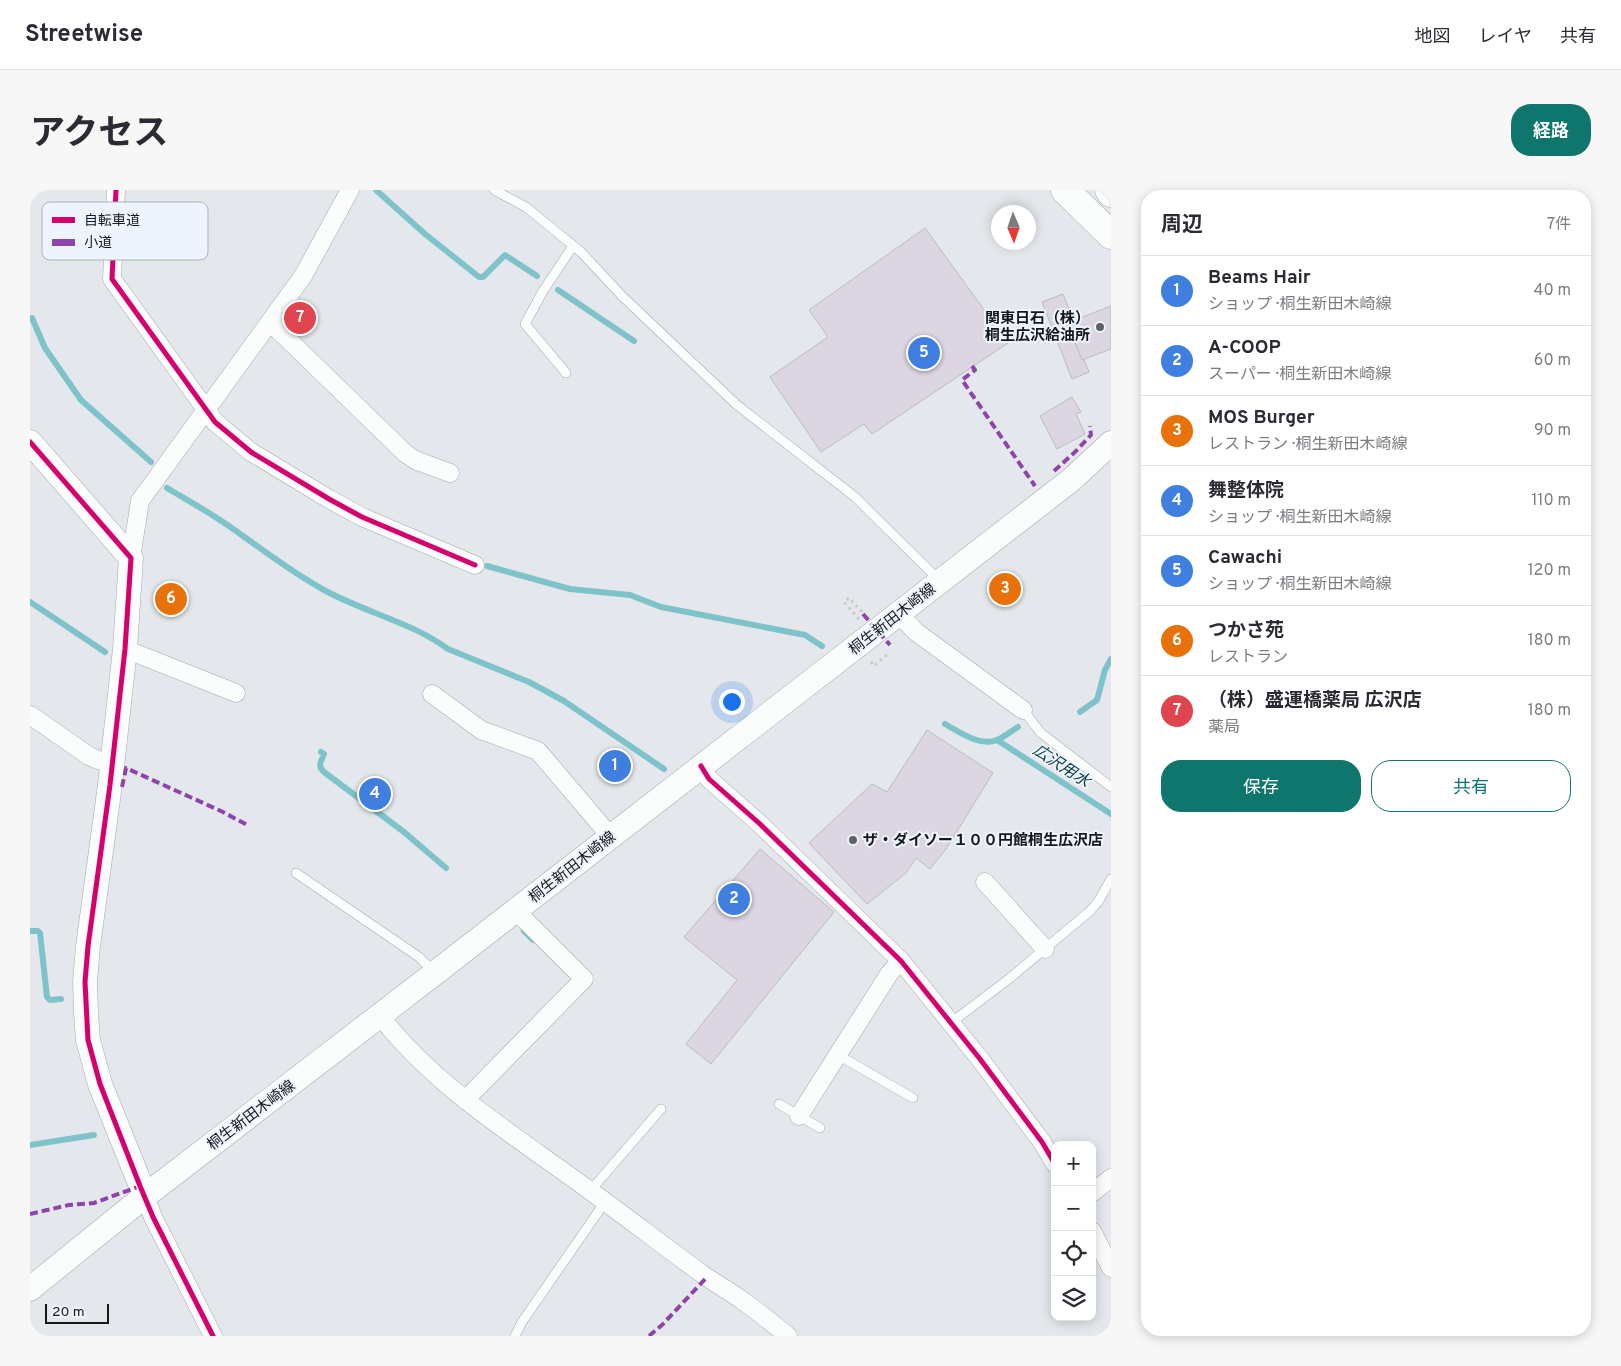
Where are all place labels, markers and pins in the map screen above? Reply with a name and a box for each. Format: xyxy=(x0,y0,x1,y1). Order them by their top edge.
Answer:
pin: 7 xyxy=(284,299,316,337)
place label: 関東日石（株） 桐生広沢給油所 xyxy=(985,310,1090,346)
marker: 関東日石（株） 桐生広沢給油所 xyxy=(1094,321,1106,333)
pin: 5 xyxy=(908,334,940,372)
pin: 3 xyxy=(989,570,1021,608)
pin: 6 xyxy=(155,580,187,618)
pin: 1 xyxy=(599,747,631,785)
pin: 4 xyxy=(359,775,391,813)
place label: ザ・ダイソー１００円館桐生広沢店 xyxy=(863,832,1103,851)
marker: ザ・ダイソー１００円館桐生広沢店 xyxy=(847,834,859,846)
pin: 2 xyxy=(718,880,750,918)

